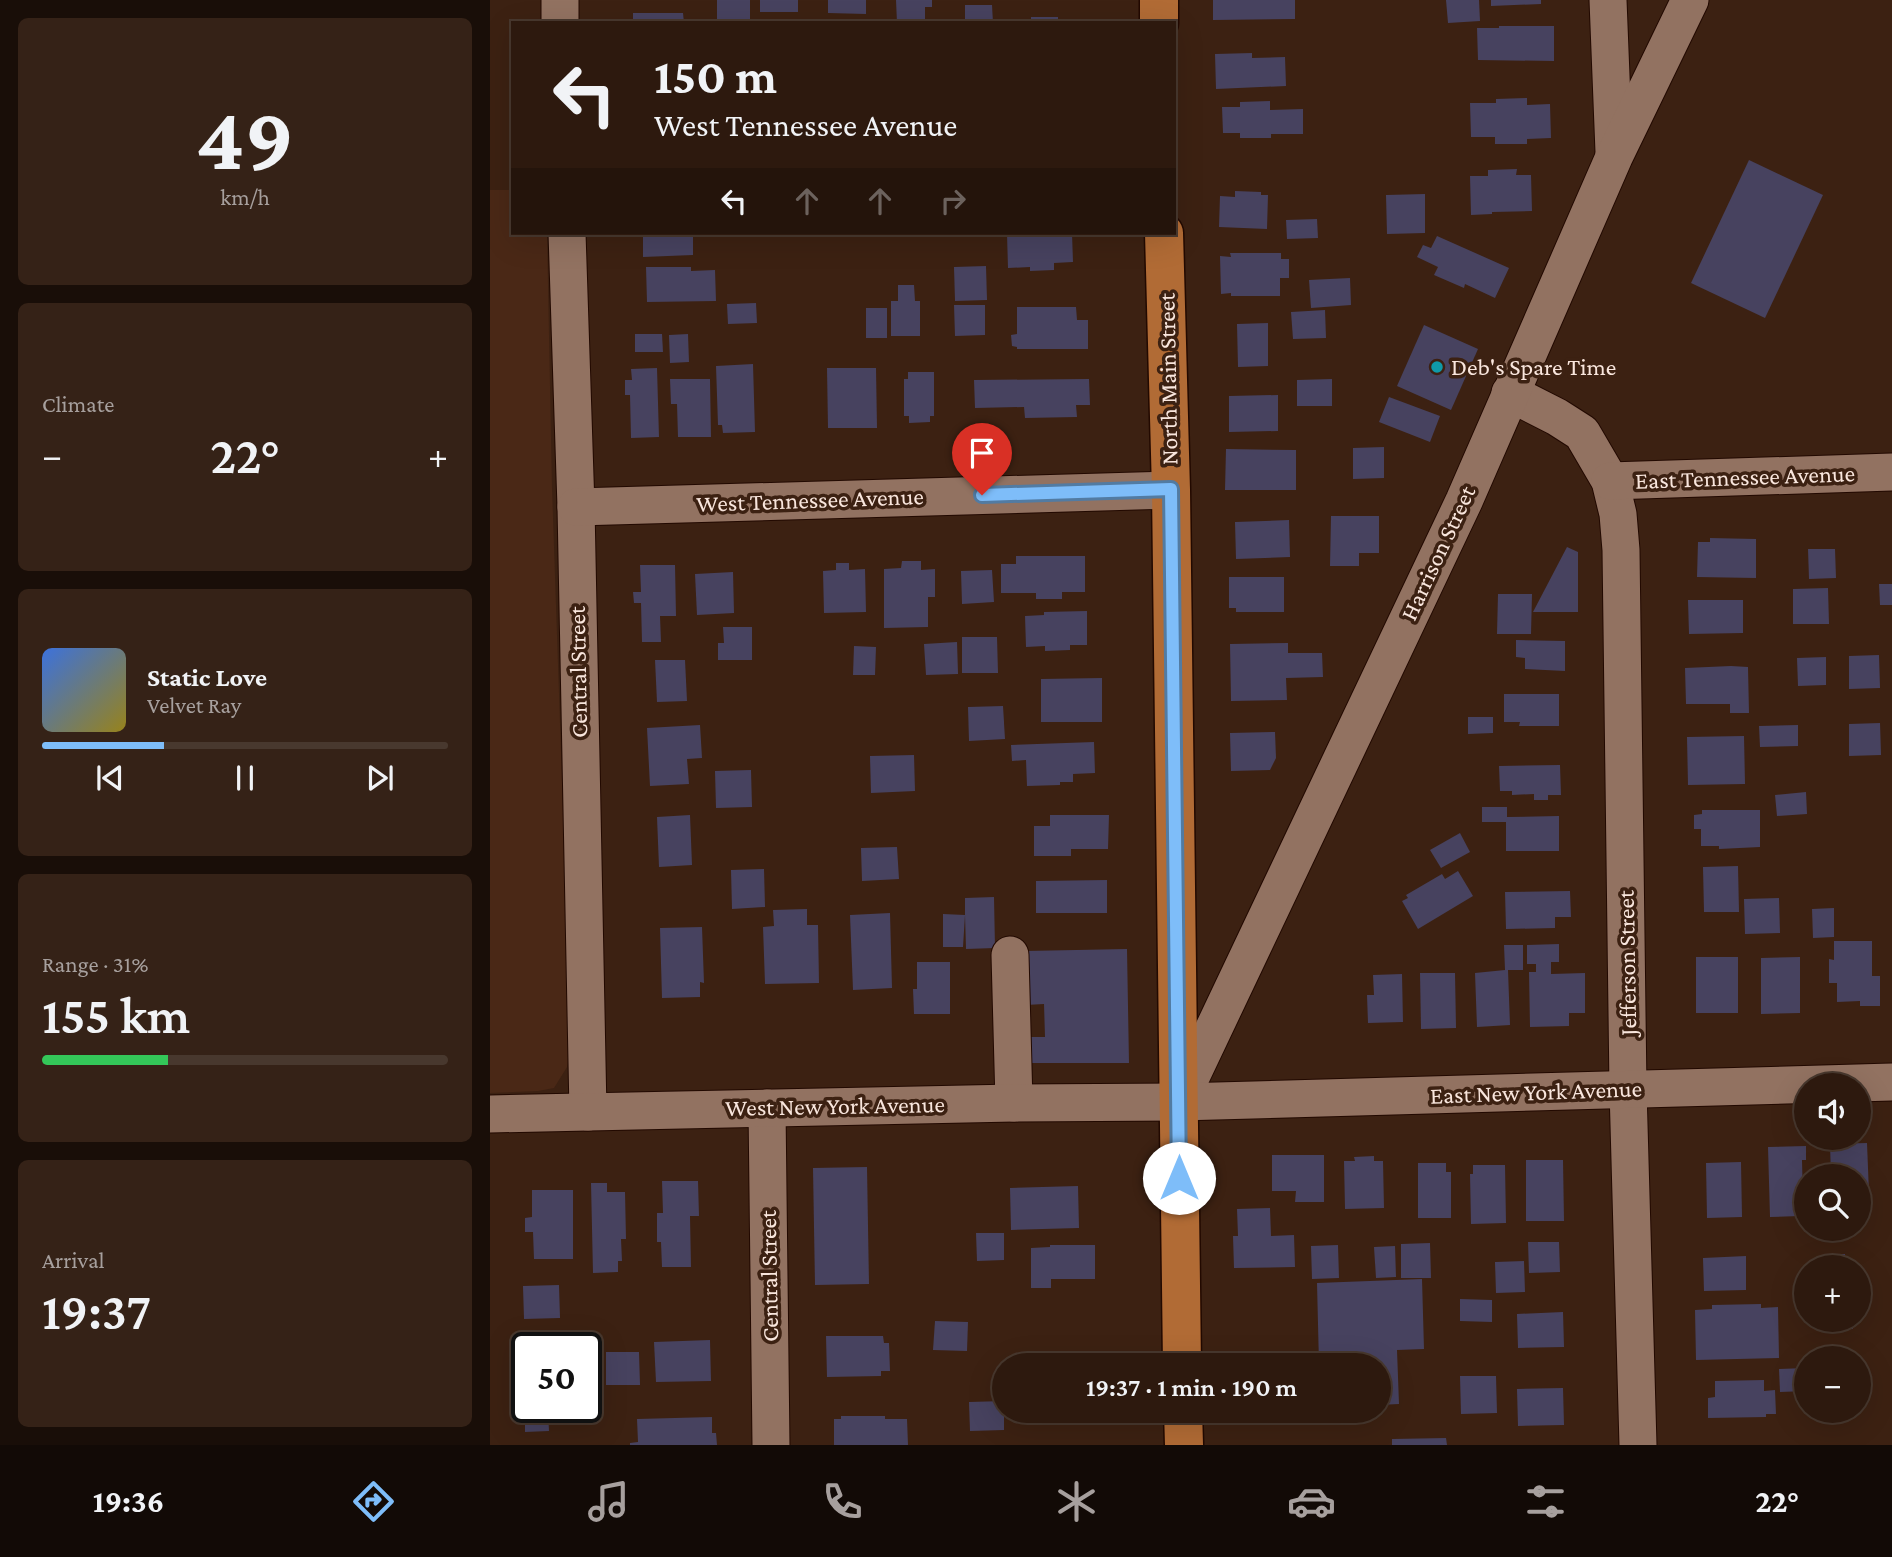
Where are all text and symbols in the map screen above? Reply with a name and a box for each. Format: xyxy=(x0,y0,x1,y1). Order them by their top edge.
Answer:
icon: left xyxy=(539,49,630,140)
text: 150 m xyxy=(654,49,777,104)
text: 49 xyxy=(196,87,294,189)
text: West Tennessee Avenue xyxy=(654,107,957,143)
icon: left xyxy=(715,182,753,220)
icon: ahead xyxy=(788,182,826,220)
icon: ahead xyxy=(861,182,899,220)
icon: right xyxy=(934,182,972,220)
text: km/h xyxy=(220,184,270,210)
street label: North Main Street xyxy=(1152,292,1183,465)
place label: Deb's Spare Time xyxy=(1451,353,1616,380)
marker: Deb's Spare Time xyxy=(1429,359,1445,375)
text: Climate xyxy=(42,391,114,417)
pin xyxy=(952,423,1012,495)
text: 22° xyxy=(210,426,280,484)
text: − xyxy=(42,434,62,476)
text: + xyxy=(428,434,448,476)
icon: arrive xyxy=(963,434,1001,472)
street label: East Tennessee Avenue xyxy=(1635,459,1855,494)
street label: Harrison Street xyxy=(1395,480,1481,624)
street label: West Tennessee Avenue xyxy=(696,482,924,517)
street label: Central Street xyxy=(563,605,592,738)
text: Static Love xyxy=(147,663,267,692)
text: Velvet Ray xyxy=(147,692,241,718)
icon: previous xyxy=(91,759,129,797)
icon: pause xyxy=(226,759,264,797)
icon: next xyxy=(361,759,399,797)
street label: Jefferson Street xyxy=(1612,889,1641,1038)
text: Range · 31% xyxy=(42,951,148,977)
text: 155 km xyxy=(42,986,190,1044)
map controls xyxy=(1794,1073,1871,1423)
button: sound xyxy=(1794,1073,1871,1150)
street label: East New York Avenue xyxy=(1429,1074,1643,1109)
street label: West New York Avenue xyxy=(725,1090,945,1121)
position arrow xyxy=(1142,1141,1216,1215)
button: search xyxy=(1794,1164,1871,1241)
street label: Central Street xyxy=(754,1209,783,1342)
text: Arrival xyxy=(42,1247,105,1273)
button: + xyxy=(1794,1255,1871,1332)
text: 19:37 xyxy=(42,1282,151,1340)
speed limit sign: 50 xyxy=(511,1332,602,1423)
button: − xyxy=(1794,1346,1871,1423)
text: 19:37 · 1 min · 190 m xyxy=(1086,1373,1297,1402)
icon: directions xyxy=(349,1477,398,1526)
icon: music xyxy=(584,1477,633,1526)
icon: phone xyxy=(818,1477,867,1526)
icon: climate xyxy=(1052,1477,1101,1526)
icon: car xyxy=(1287,1477,1336,1526)
icon: filters xyxy=(1521,1477,1570,1526)
text: 19:36 xyxy=(93,1483,164,1519)
text: 22° xyxy=(1755,1483,1799,1519)

